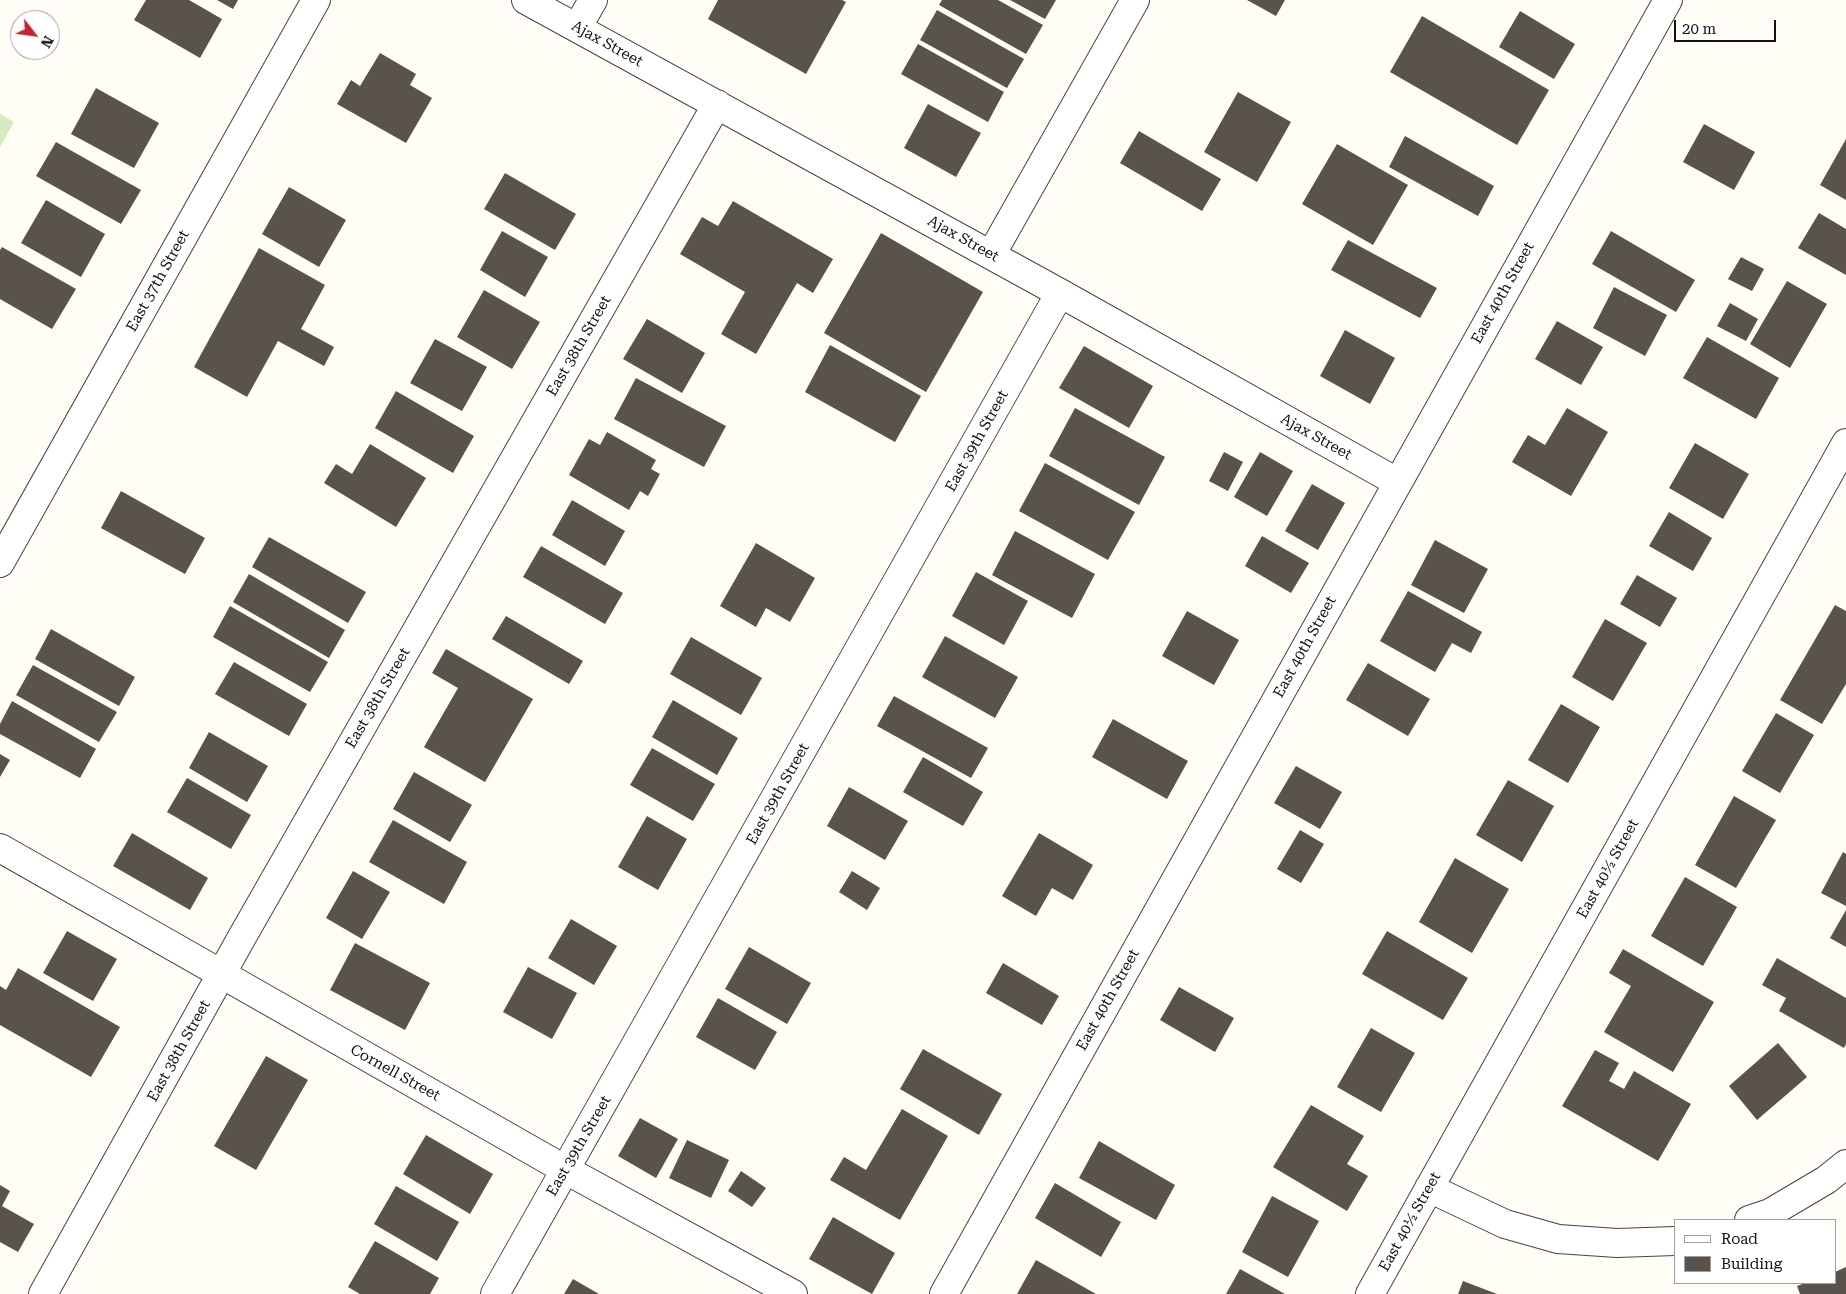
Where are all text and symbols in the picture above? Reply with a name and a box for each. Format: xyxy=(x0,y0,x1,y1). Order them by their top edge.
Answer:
north arrow xyxy=(10,10,60,60)
scale bar xyxy=(1676,10,1778,42)
street label: Ajax Street xyxy=(568,17,646,71)
text: 20 m xyxy=(1682,20,1716,38)
text: N xyxy=(38,33,57,51)
street label: Ajax Street xyxy=(924,212,1002,266)
street label: East 37th Street xyxy=(123,227,193,335)
street label: East 40th Street xyxy=(1468,239,1538,347)
street label: East 38th Street xyxy=(543,292,615,400)
street label: East 39th Street xyxy=(942,387,1012,495)
street label: Ajax Street xyxy=(1277,410,1355,464)
street label: East 40th Street xyxy=(1270,593,1340,701)
street label: East 38th Street xyxy=(342,644,414,752)
street label: East 39th Street xyxy=(743,740,813,848)
street label: East 40½ Street xyxy=(1573,816,1643,922)
street label: East 40th Street xyxy=(1073,946,1143,1054)
street label: East 38th Street xyxy=(144,997,214,1105)
street label: Cornell Street xyxy=(347,1041,443,1105)
street label: East 39th Street xyxy=(543,1092,615,1200)
street label: East 40½ Street xyxy=(1375,1169,1445,1275)
legend xyxy=(1674,1219,1836,1284)
text: Road xyxy=(1721,1230,1758,1248)
text: Building xyxy=(1721,1255,1782,1273)

